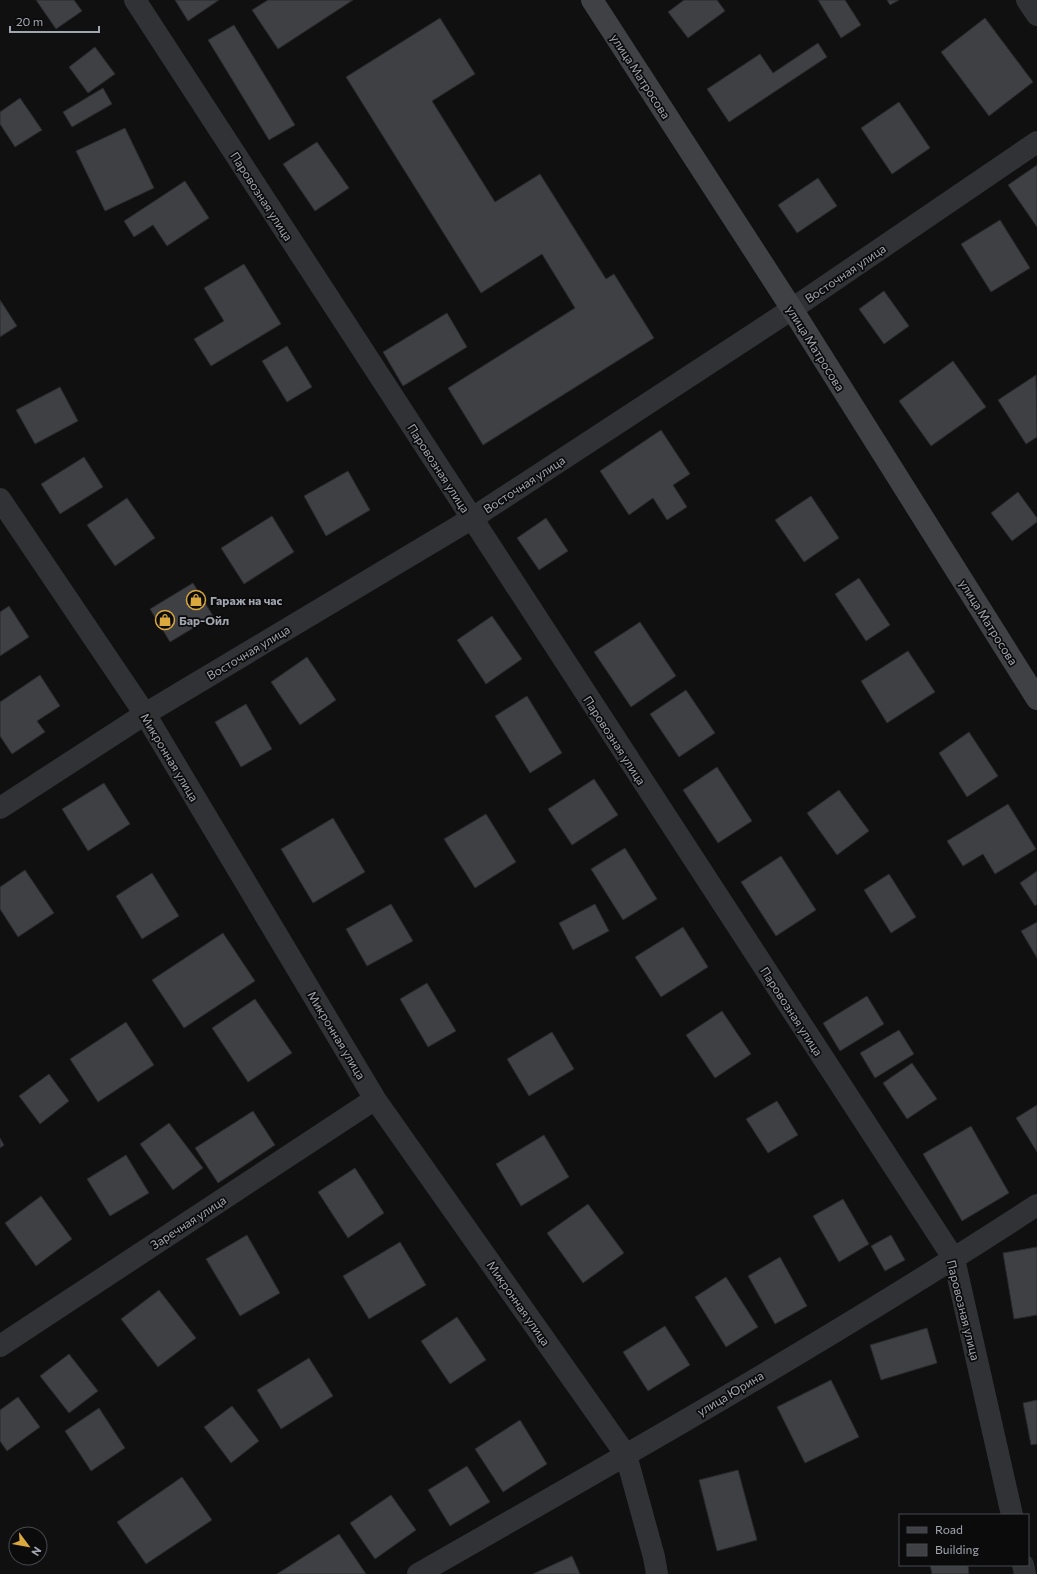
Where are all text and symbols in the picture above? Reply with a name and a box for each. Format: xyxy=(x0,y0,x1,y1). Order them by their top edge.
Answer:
scale bar xyxy=(10,8,99,34)
text: 20 m xyxy=(16,14,43,28)
street label: улица Матросова xyxy=(608,31,674,121)
street label: Паровозная улица xyxy=(228,149,296,243)
street label: Восточная улица xyxy=(802,241,888,305)
street label: улица Матросова xyxy=(784,303,848,393)
street label: Паровозная улица xyxy=(405,421,473,515)
street label: Восточная улица xyxy=(481,452,567,516)
street label: улица Матросова xyxy=(957,577,1021,667)
shop icon: Гараж на час xyxy=(185,589,207,611)
place label: Гараж на час xyxy=(210,593,283,607)
shop icon: Бар-Ойл xyxy=(154,609,176,631)
place label: Бар-Ойл xyxy=(179,613,229,627)
street label: Восточная улица xyxy=(204,622,292,682)
street label: Паровозная улица xyxy=(581,693,649,787)
street label: Микронная улица xyxy=(138,710,202,804)
street label: Паровозная улица xyxy=(758,964,826,1058)
street label: Микронная улица xyxy=(305,988,369,1082)
street label: Заречная улица xyxy=(148,1192,228,1252)
street label: Микронная улица xyxy=(485,1258,553,1348)
street label: Паровозная улица xyxy=(945,1258,983,1362)
street label: улица Юрина xyxy=(694,1368,766,1418)
legend xyxy=(899,1514,1029,1566)
text: Road xyxy=(935,1522,963,1536)
north arrow xyxy=(8,1526,48,1566)
text: Building xyxy=(935,1542,979,1556)
text: N xyxy=(29,1545,45,1559)

